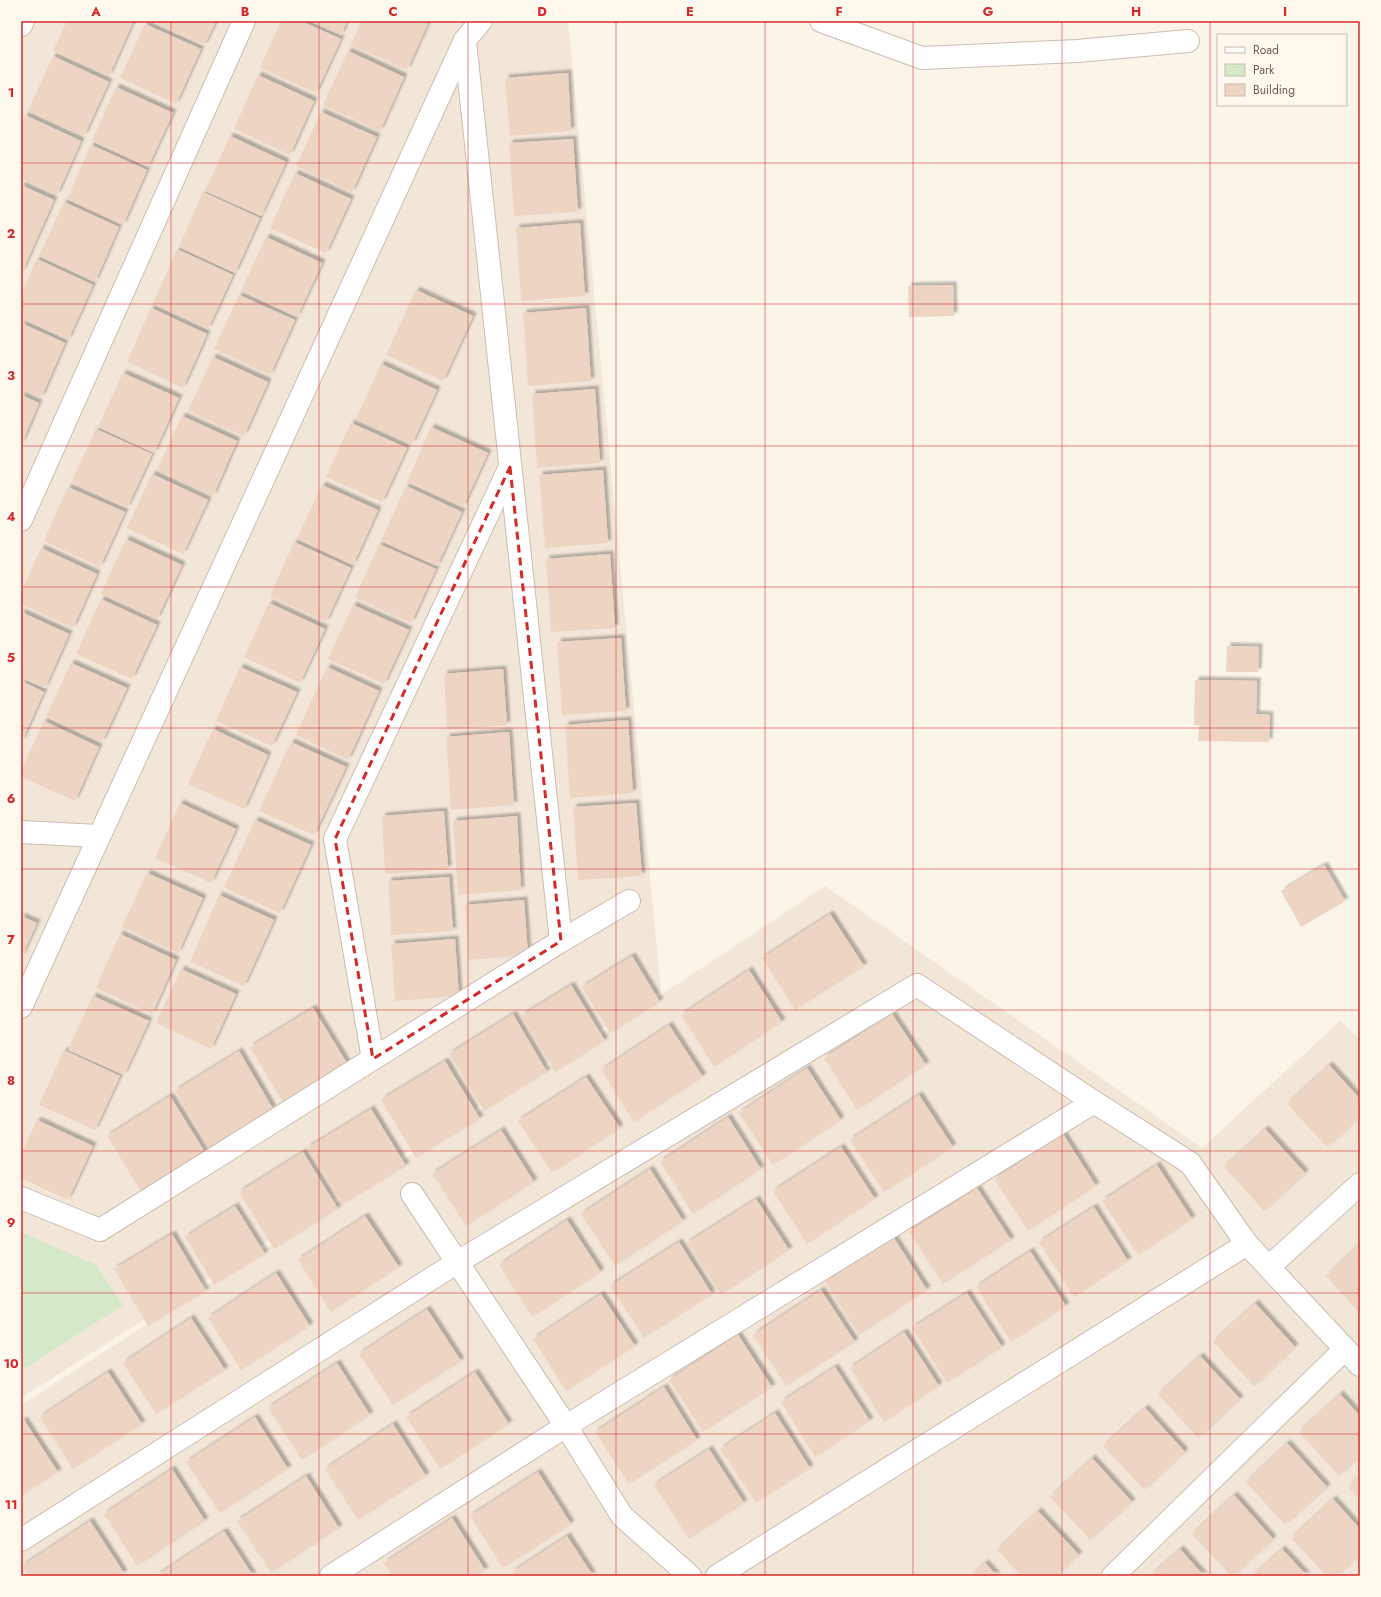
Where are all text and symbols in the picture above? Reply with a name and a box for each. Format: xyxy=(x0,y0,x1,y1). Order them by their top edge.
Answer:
text: A xyxy=(90,2,101,21)
text: B xyxy=(241,2,250,21)
text: C xyxy=(388,2,398,21)
text: D xyxy=(537,2,547,21)
text: E xyxy=(686,2,694,21)
text: F xyxy=(835,2,843,21)
text: G xyxy=(983,2,994,21)
text: H xyxy=(1131,2,1141,21)
text: I xyxy=(1283,2,1287,21)
legend xyxy=(1217,34,1347,106)
text: Road xyxy=(1253,41,1279,59)
text: Park xyxy=(1253,61,1275,79)
text: Building xyxy=(1253,81,1295,99)
text: 1 xyxy=(8,83,14,102)
text: 2 xyxy=(7,224,15,243)
text: 3 xyxy=(7,366,15,385)
text: 4 xyxy=(6,507,16,526)
text: 5 xyxy=(7,648,15,667)
text: 6 xyxy=(7,789,16,808)
text: 7 xyxy=(7,930,15,949)
text: 8 xyxy=(7,1071,15,1090)
text: 9 xyxy=(7,1213,16,1232)
text: 10 xyxy=(3,1354,19,1373)
text: 11 xyxy=(4,1495,18,1514)

